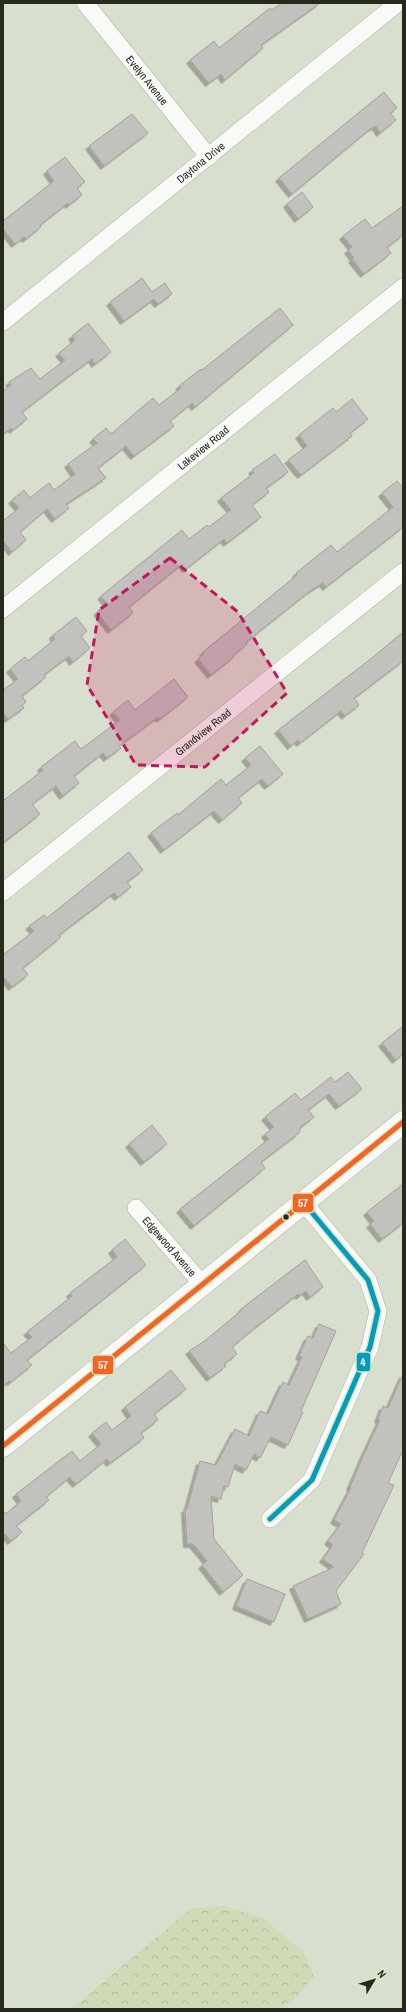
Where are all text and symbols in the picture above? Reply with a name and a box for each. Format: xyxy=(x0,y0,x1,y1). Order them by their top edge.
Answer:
street label: Evelyn Avenue xyxy=(123,52,171,108)
street label: Daytona Drive xyxy=(174,139,227,186)
street label: Lakeview Road xyxy=(175,423,232,473)
street label: Grandview Road xyxy=(172,705,234,759)
line badge: 57 xyxy=(292,1193,314,1213)
text: 57 xyxy=(298,1196,308,1210)
unlabelled marker xyxy=(281,1212,291,1222)
street label: Edgewood Avenue xyxy=(139,1213,199,1279)
line badge: 4 xyxy=(356,1352,371,1372)
line badge: 57 xyxy=(92,1355,114,1375)
text: 4 xyxy=(360,1355,366,1369)
text: 57 xyxy=(98,1358,108,1372)
north arrow xyxy=(354,1960,394,2000)
text: N xyxy=(374,1967,389,1981)

